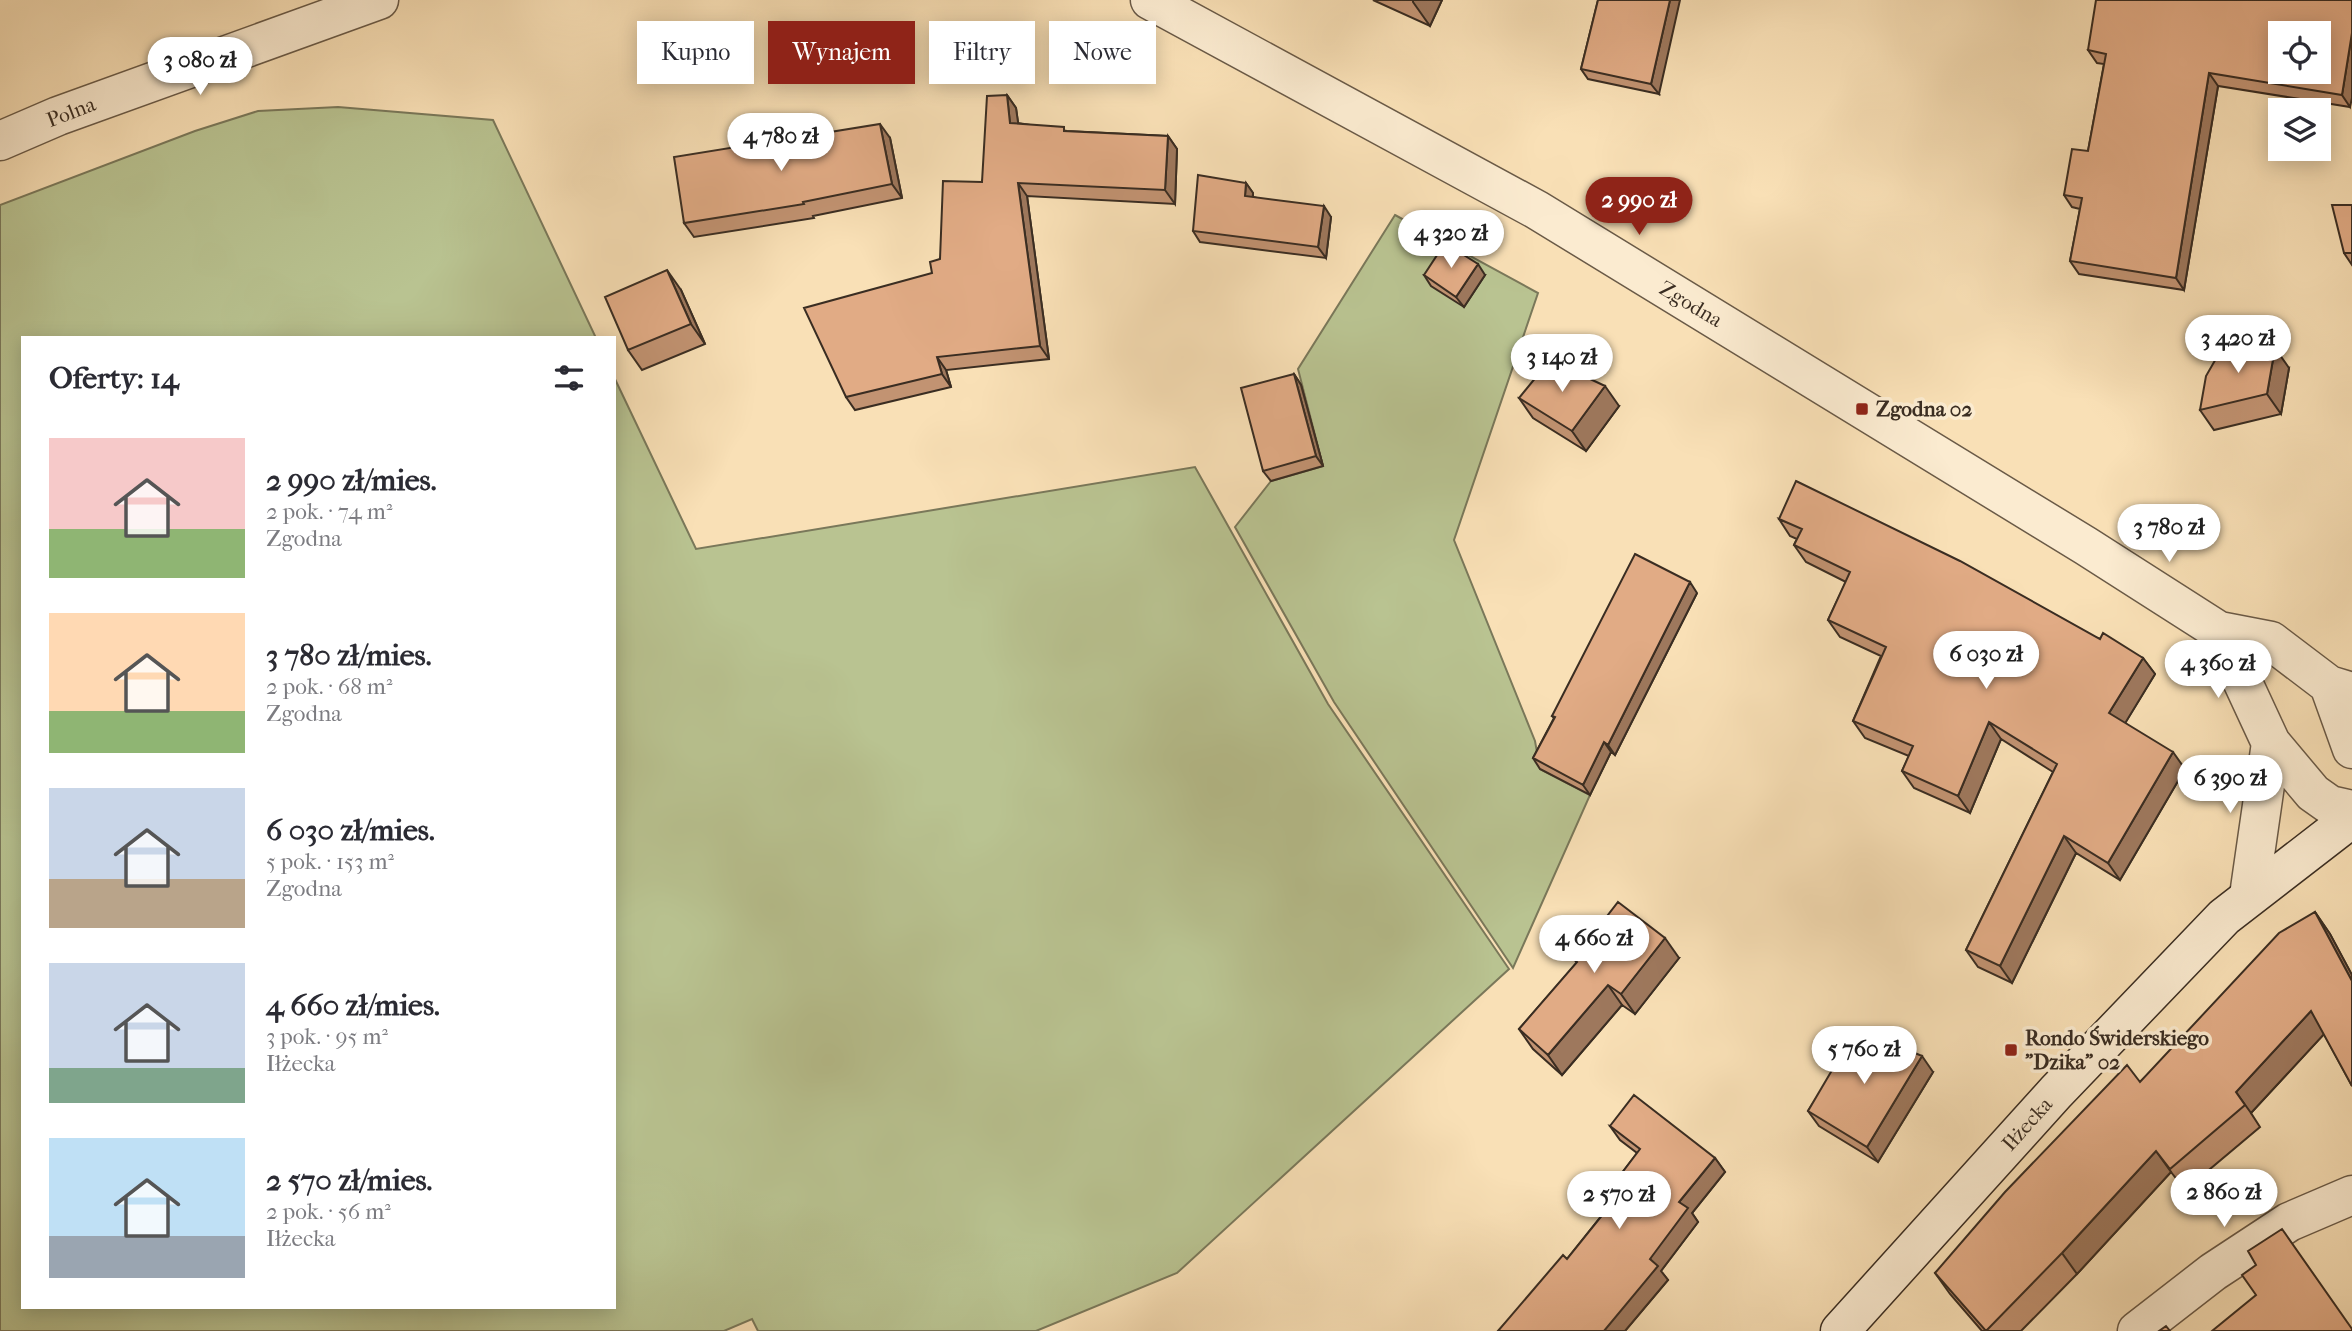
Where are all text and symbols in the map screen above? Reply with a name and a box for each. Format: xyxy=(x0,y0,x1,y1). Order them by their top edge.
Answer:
chip: Kupno xyxy=(637,21,754,84)
chip: Wynajem xyxy=(768,21,915,84)
chip: Filtry xyxy=(929,21,1035,84)
chip: Nowe xyxy=(1049,21,1156,84)
map controls xyxy=(2268,21,2331,161)
button: locate xyxy=(2268,21,2331,84)
pin: 3 080 zł xyxy=(128,38,272,97)
text: 3 080 zł xyxy=(164,46,236,73)
street label: Polna xyxy=(43,92,99,132)
button: layers xyxy=(2268,98,2331,161)
pin: 4 780 zł xyxy=(709,114,853,173)
text: 4 780 zł xyxy=(743,122,819,149)
pin: 2 990 zł xyxy=(1567,177,1711,237)
text: 2 990 zł xyxy=(1601,186,1677,213)
pin: 4 320 zł xyxy=(1379,210,1523,270)
text: 4 320 zł xyxy=(1414,219,1488,246)
street label: Zgodna xyxy=(1655,276,1727,332)
pin: 3 420 zł xyxy=(2166,316,2310,375)
text: 3 420 zł xyxy=(2201,324,2275,351)
pin: 3 140 zł xyxy=(1490,334,1634,394)
text: 3 140 zł xyxy=(1527,343,1597,370)
icon: filters xyxy=(550,359,588,397)
text: Oferty: 14 xyxy=(49,361,179,396)
place label: Zgodna 02 xyxy=(1876,397,1972,421)
marker: Zgodna 02 xyxy=(1854,401,1870,417)
text: 2 990 zł/mies. xyxy=(266,463,436,498)
icon: home xyxy=(105,466,189,550)
text: 2 pok. · 74 m² xyxy=(266,498,392,525)
pin: 3 780 zł xyxy=(2097,504,2241,564)
text: 3 780 zł xyxy=(2133,513,2205,540)
text: Zgodna xyxy=(266,525,342,552)
pin: 6 030 zł xyxy=(1914,632,2058,691)
text: 3 780 zł/mies. xyxy=(266,638,431,673)
text: 6 030 zł xyxy=(1949,640,2023,667)
pin: 4 360 zł xyxy=(2146,640,2290,700)
icon: home xyxy=(105,641,189,725)
text: 4 360 zł xyxy=(2181,649,2255,676)
text: 2 pok. · 68 m² xyxy=(266,673,392,700)
text: Zgodna xyxy=(266,700,342,727)
pin: 6 390 zł xyxy=(2158,756,2302,815)
text: 6 390 zł xyxy=(2193,764,2267,791)
text: 6 030 zł/mies. xyxy=(266,813,435,848)
icon: home xyxy=(105,816,189,900)
text: 5 pok. · 153 m² xyxy=(266,848,394,875)
text: Zgodna xyxy=(266,875,342,902)
pin: 4 660 zł xyxy=(1522,916,1666,975)
text: 4 660 zł xyxy=(1555,924,1633,951)
text: 4 660 zł/mies. xyxy=(266,988,440,1023)
icon: home xyxy=(105,991,189,1075)
text: 3 pok. · 95 m² xyxy=(266,1023,388,1050)
place label: Rondo Świderskiego "Dzika" 02 xyxy=(2025,1025,2209,1074)
pin: 5 760 zł xyxy=(1792,1026,1936,1086)
text: 5 760 zł xyxy=(1828,1035,1900,1062)
marker: Rondo Świderskiego "Dzika" 02 xyxy=(2003,1042,2019,1058)
text: Iłżecka xyxy=(266,1050,335,1077)
street label: Iłżecka xyxy=(1997,1092,2057,1156)
text: 2 570 zł/mies. xyxy=(266,1163,432,1198)
icon: home xyxy=(105,1166,189,1250)
pin: 2 860 zł xyxy=(2152,1170,2296,1229)
pin: 2 570 zł xyxy=(1547,1172,1691,1231)
text: 2 860 zł xyxy=(2187,1178,2261,1205)
text: 2 570 zł xyxy=(1583,1180,1655,1207)
text: 2 pok. · 56 m² xyxy=(266,1198,391,1225)
text: Iłżecka xyxy=(266,1225,335,1252)

